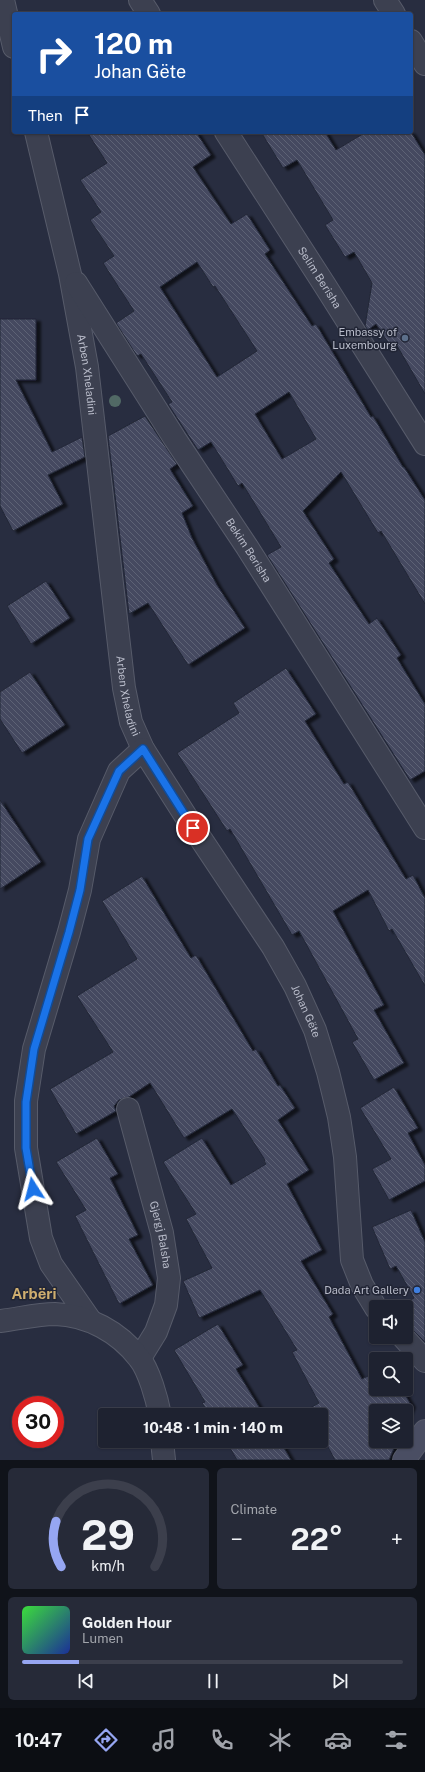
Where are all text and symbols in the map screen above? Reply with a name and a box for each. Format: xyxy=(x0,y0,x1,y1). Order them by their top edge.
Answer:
text: 120 m xyxy=(94,27,173,60)
icon: right xyxy=(28,28,80,80)
text: Johan Gëte xyxy=(94,61,186,82)
icon: arrive xyxy=(71,104,93,126)
text: Then xyxy=(28,107,63,124)
street label: Selim Berisha xyxy=(296,244,344,310)
place label: Embassy of Luxembourg xyxy=(332,326,398,351)
street label: Arben Xheladini xyxy=(75,333,99,416)
marker: Embassy of Luxembourg xyxy=(400,333,410,343)
street label: Bekim Berisha xyxy=(224,516,274,584)
street label: Arben Xheladini xyxy=(114,655,142,738)
pin xyxy=(176,811,210,845)
icon: arrive xyxy=(182,817,204,839)
street label: Johan Gëte xyxy=(289,983,323,1039)
position arrow xyxy=(12,1168,54,1210)
street label: Gjergj Balsha xyxy=(148,1200,173,1269)
place label: Dada Art Gallery xyxy=(324,1284,409,1296)
district label: Arbëri xyxy=(11,1285,57,1302)
marker: Dada Art Gallery xyxy=(412,1285,422,1295)
map controls xyxy=(369,1300,413,1448)
button: sound xyxy=(369,1300,413,1344)
button: search xyxy=(369,1352,413,1396)
speed limit sign: 30 xyxy=(12,1396,64,1448)
button: layers xyxy=(369,1404,413,1448)
text: 10:48 · 1 min · 140 m xyxy=(143,1419,283,1436)
text: Climate xyxy=(231,1502,277,1517)
text: 29 xyxy=(81,1509,135,1558)
text: 22° xyxy=(291,1521,343,1557)
text: − xyxy=(231,1526,243,1552)
text: + xyxy=(391,1526,403,1552)
text: km/h xyxy=(91,1556,125,1573)
text: Golden Hour xyxy=(82,1614,172,1631)
text: Lumen xyxy=(82,1631,123,1646)
icon: previous xyxy=(75,1670,97,1692)
icon: pause xyxy=(202,1670,224,1692)
icon: next xyxy=(329,1670,351,1692)
icon: directions xyxy=(92,1726,120,1754)
icon: music xyxy=(150,1726,178,1754)
icon: phone xyxy=(208,1726,236,1754)
icon: climate xyxy=(266,1726,294,1754)
icon: car xyxy=(324,1726,352,1754)
icon: filters xyxy=(382,1726,410,1754)
text: 10:47 xyxy=(15,1730,62,1751)

